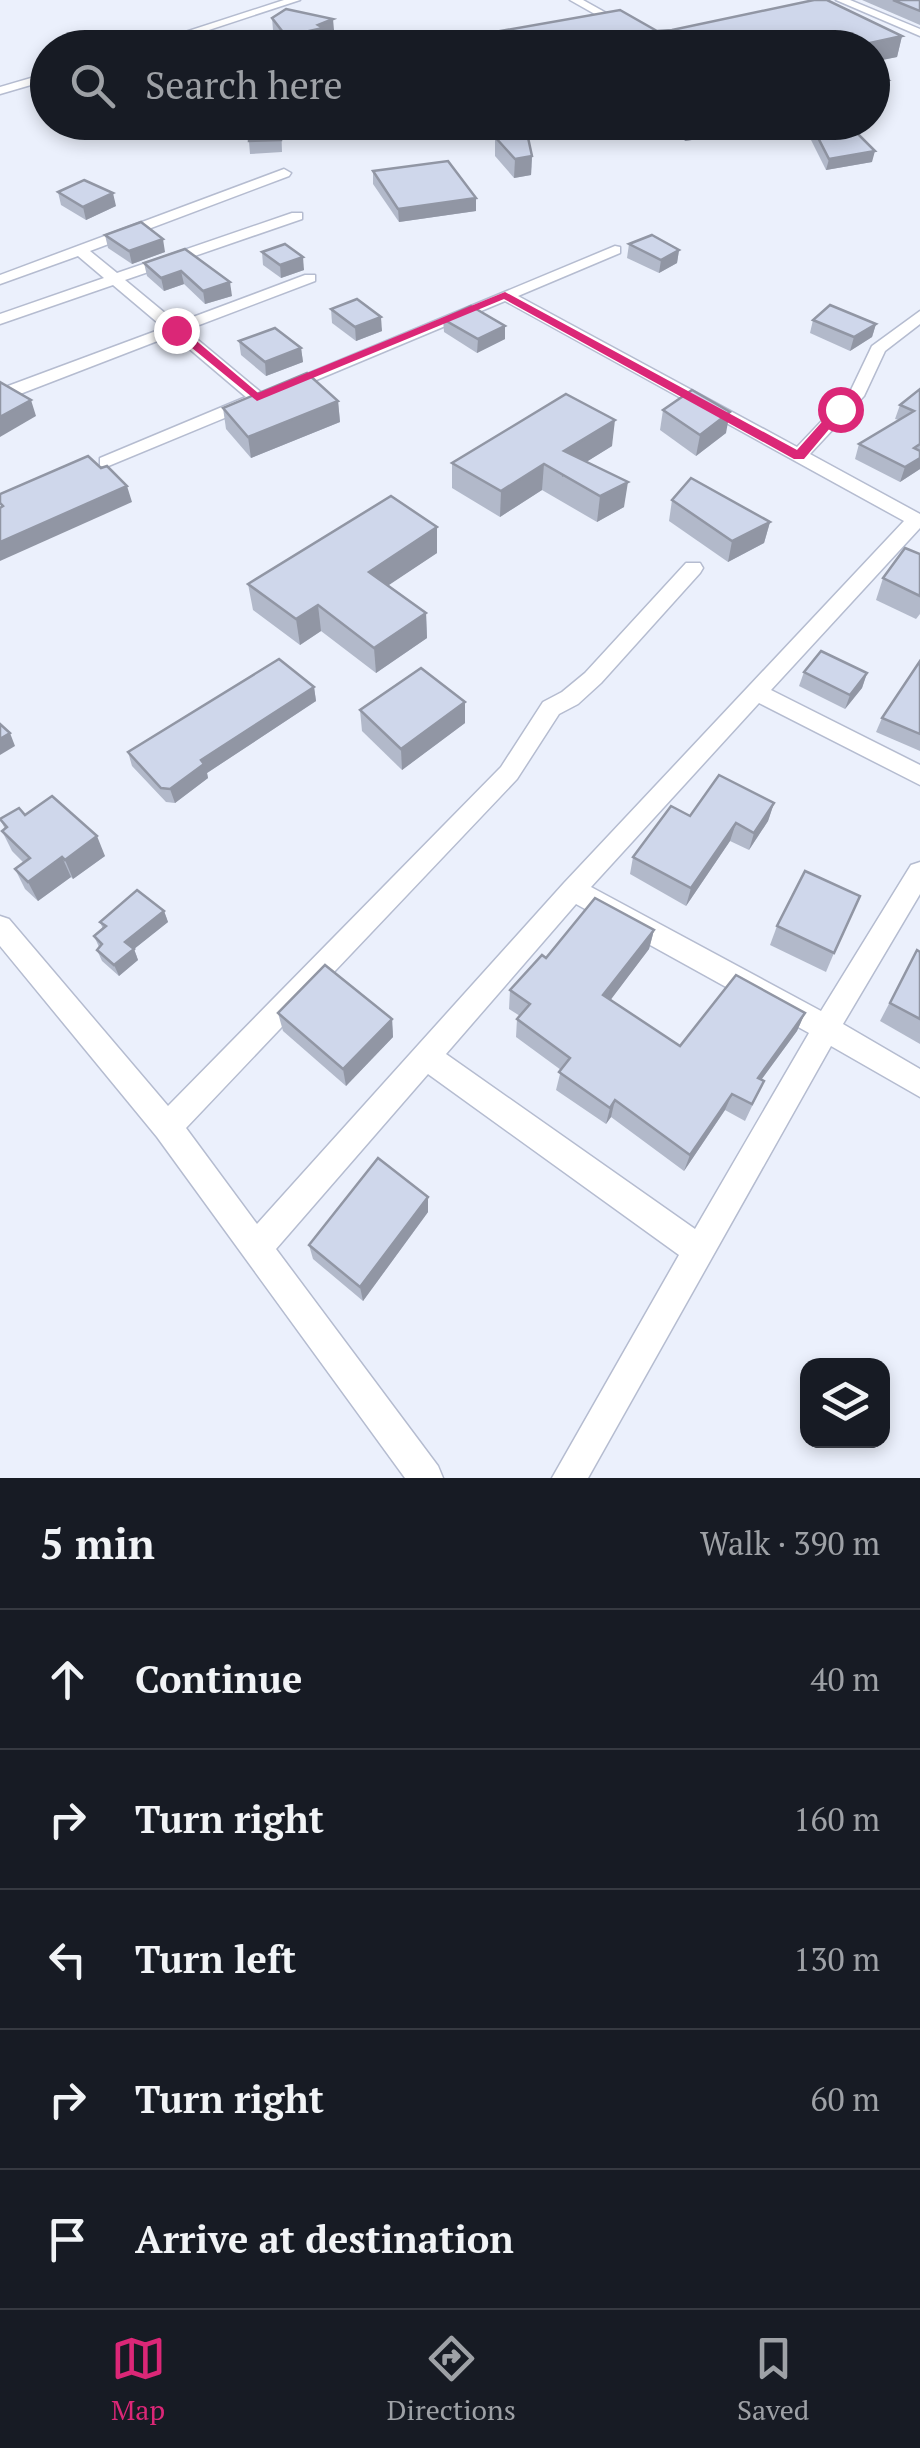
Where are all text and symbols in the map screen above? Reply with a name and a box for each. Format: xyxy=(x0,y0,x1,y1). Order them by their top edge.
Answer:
search box xyxy=(30,30,890,140)
icon: search xyxy=(65,58,120,113)
text: Search here xyxy=(145,60,343,110)
route end xyxy=(154,308,200,354)
route start xyxy=(818,387,864,433)
map controls xyxy=(800,1358,890,1448)
button: layers xyxy=(800,1358,890,1448)
text: 5 min xyxy=(40,1515,155,1571)
text: Walk · 390 m xyxy=(700,1522,880,1564)
icon: ahead xyxy=(40,1652,95,1707)
text: Continue xyxy=(135,1654,302,1704)
text: 40 m xyxy=(810,1658,880,1700)
icon: right xyxy=(40,1792,95,1847)
text: Turn right xyxy=(135,1794,324,1844)
text: 160 m xyxy=(793,1798,880,1840)
icon: left xyxy=(40,1932,95,1987)
text: Turn left xyxy=(135,1934,296,1984)
text: 130 m xyxy=(793,1938,880,1980)
icon: right xyxy=(40,2072,95,2127)
text: Turn right xyxy=(135,2074,324,2124)
text: 60 m xyxy=(810,2078,880,2120)
icon: arrive xyxy=(40,2212,95,2267)
text: Arrive at destination xyxy=(135,2214,514,2264)
tab: Map xyxy=(111,2331,166,2428)
tab: Directions xyxy=(387,2331,516,2428)
tab: Saved xyxy=(737,2331,809,2428)

